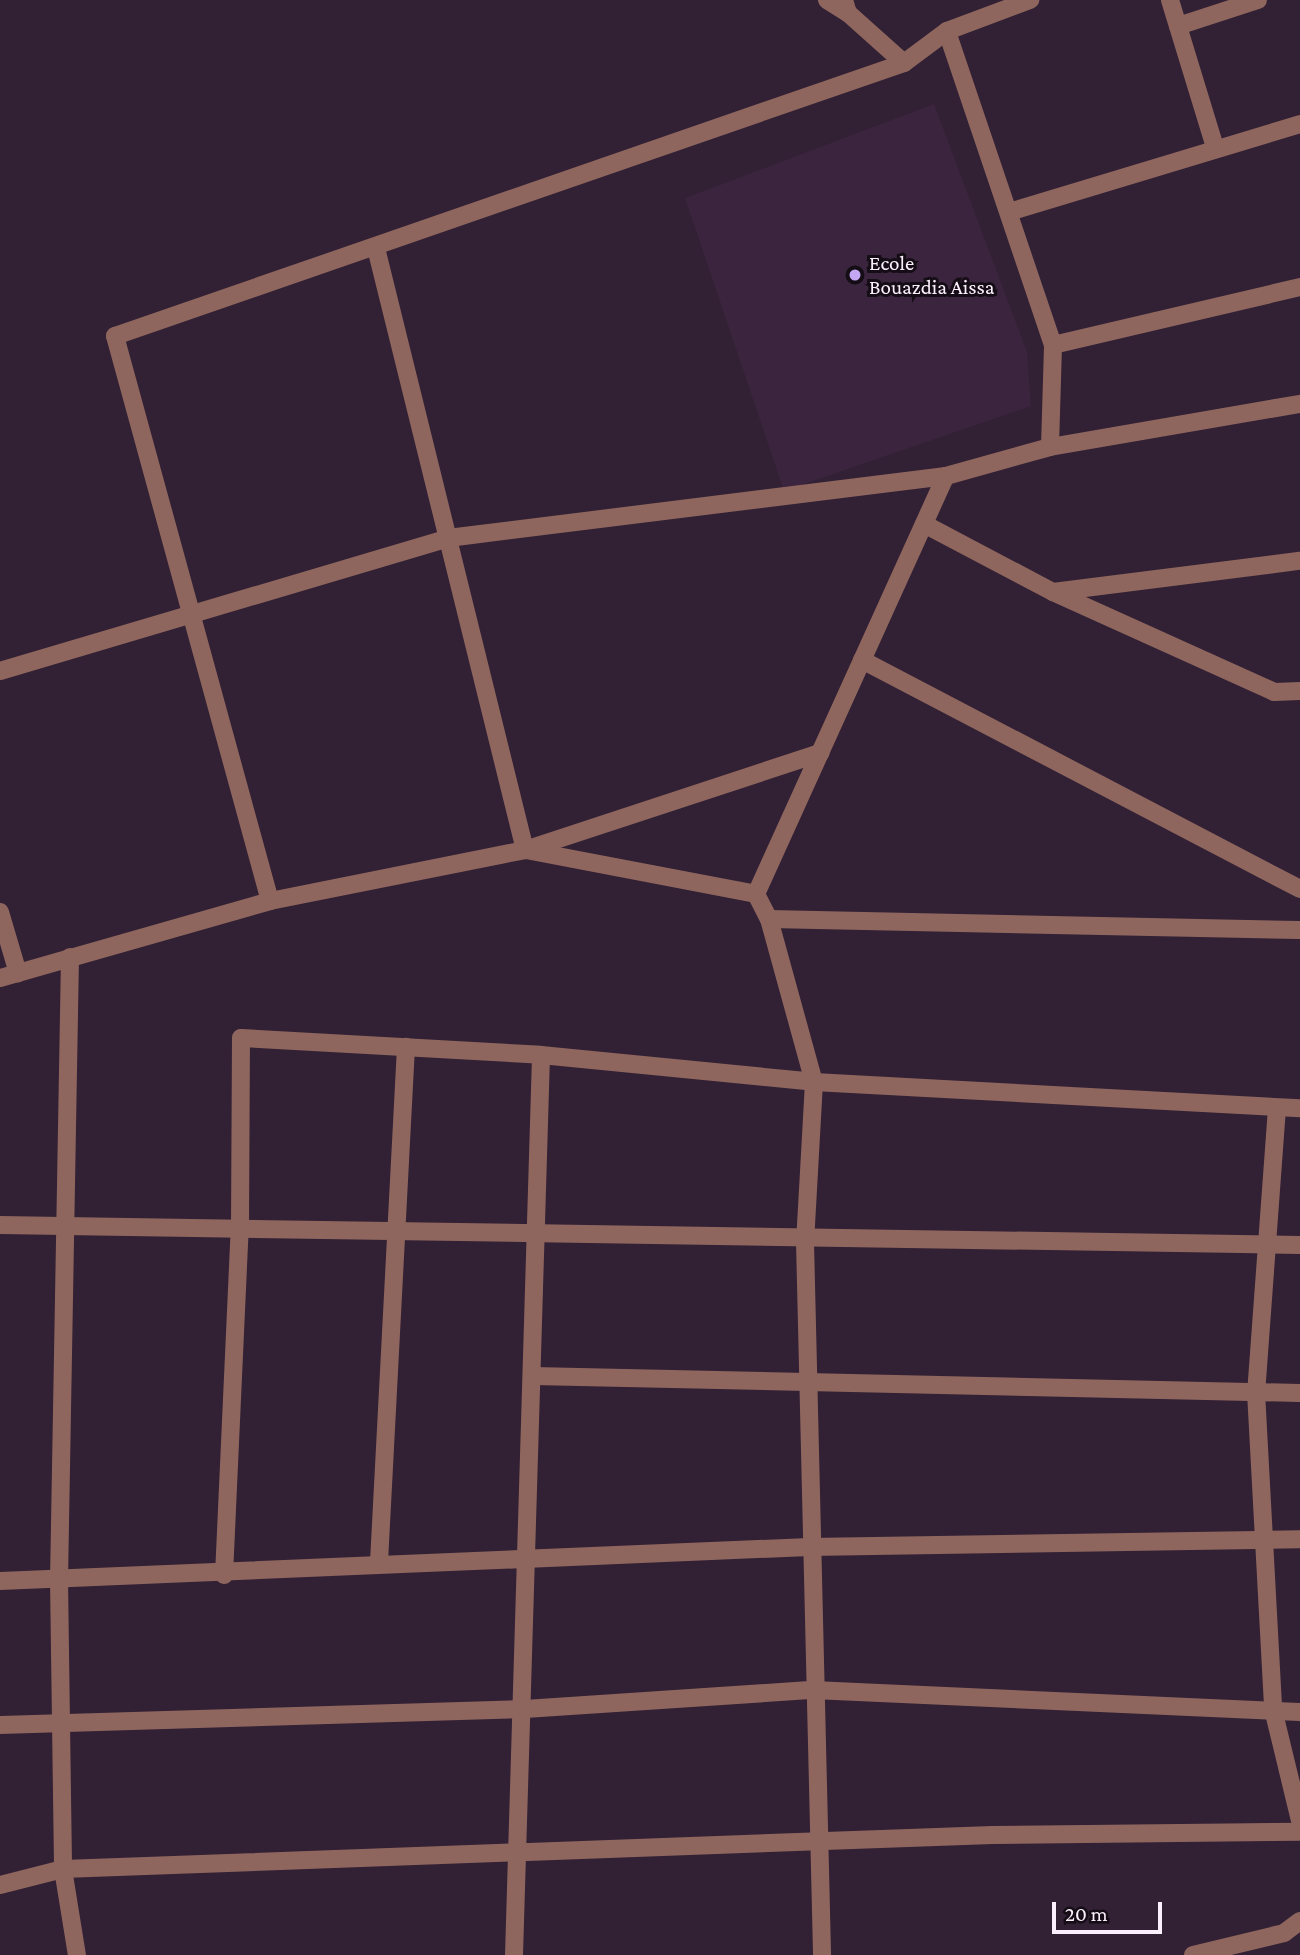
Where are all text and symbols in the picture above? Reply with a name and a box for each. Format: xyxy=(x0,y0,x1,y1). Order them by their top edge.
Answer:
place label: Ecole Bouazdia Aissa xyxy=(869,250,995,300)
marker: Ecole Bouazdia Aissa xyxy=(847,267,863,283)
scale bar xyxy=(1055,1888,1165,1932)
text: 20 m xyxy=(1065,1902,1108,1926)

